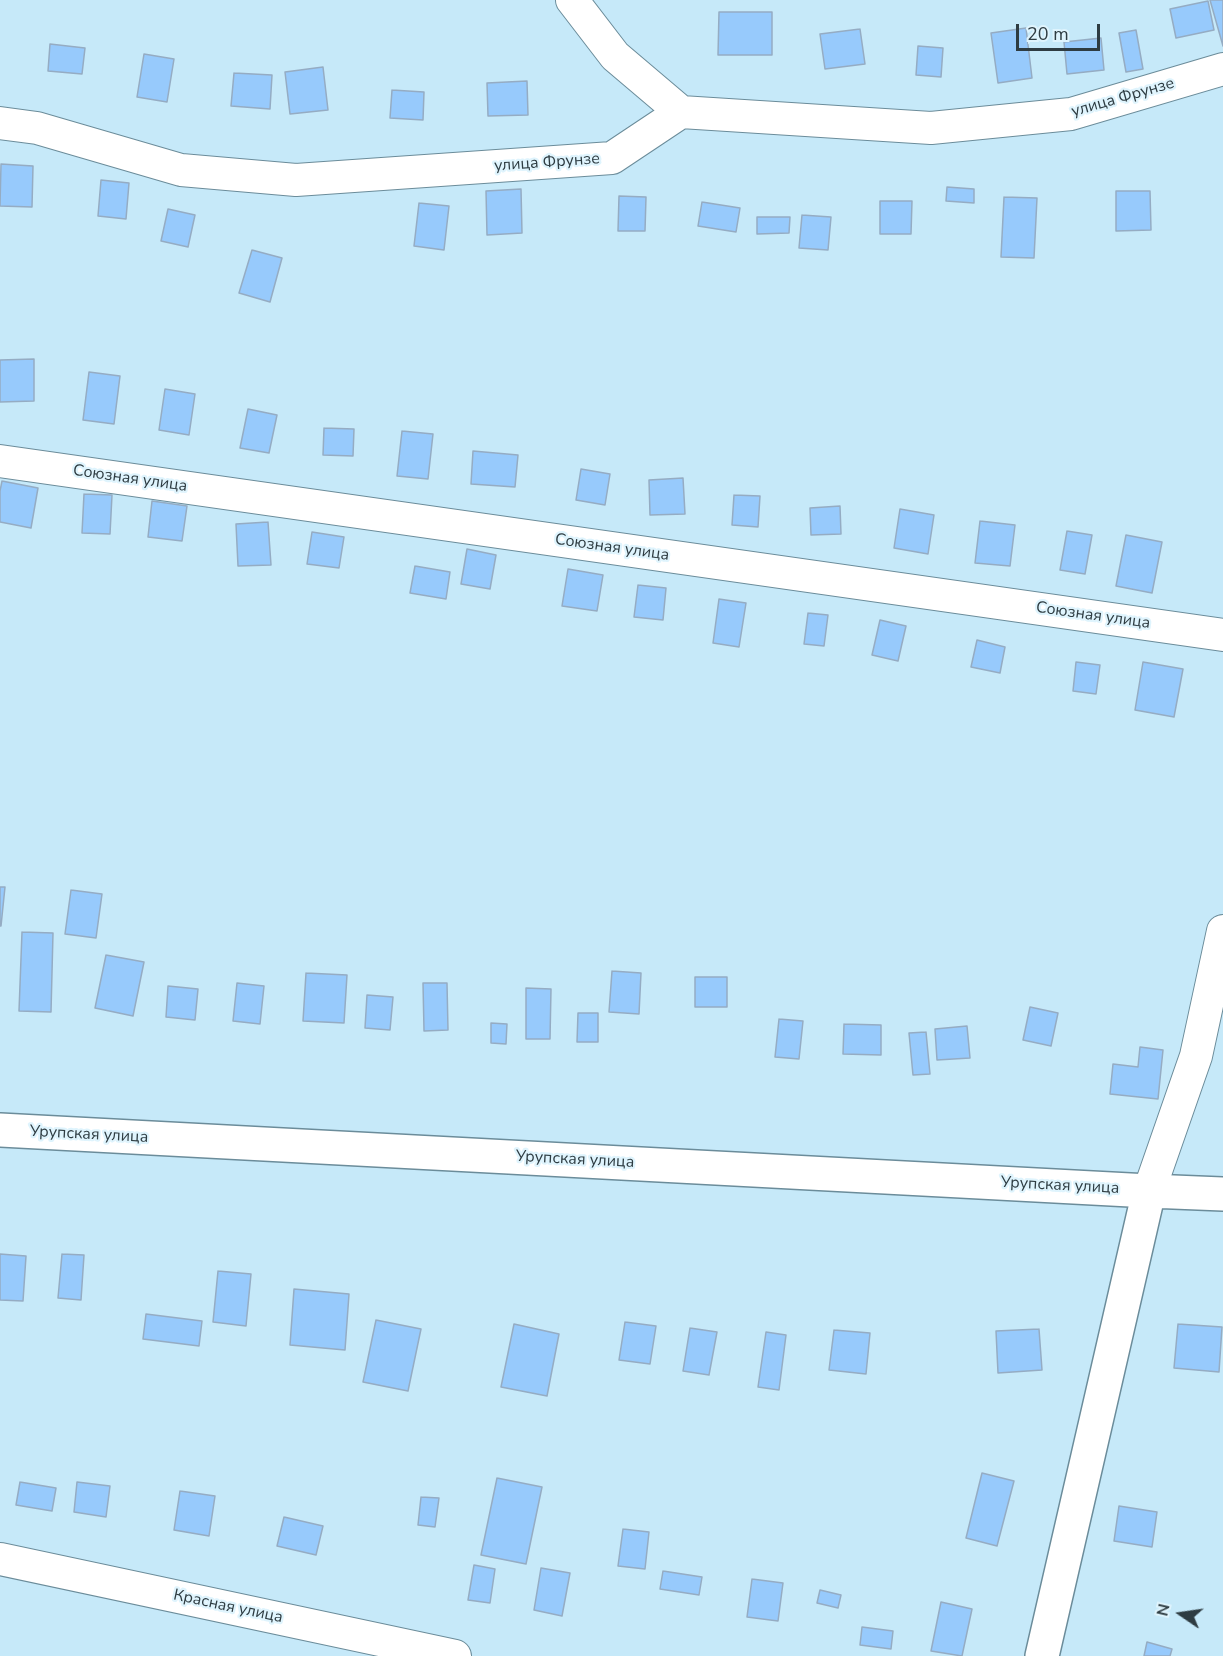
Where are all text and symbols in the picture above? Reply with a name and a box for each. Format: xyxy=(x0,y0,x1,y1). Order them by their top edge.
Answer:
scale bar xyxy=(1019,12,1103,50)
text: 20 m xyxy=(1027,22,1069,46)
street label: улица Фрунзе xyxy=(1069,74,1177,122)
street label: улица Фрунзе xyxy=(493,150,601,176)
street label: Союзная улица xyxy=(72,461,188,497)
street label: Союзная улица xyxy=(554,530,670,566)
street label: Союзная улица xyxy=(1035,598,1151,634)
street label: Урупская улица xyxy=(29,1122,149,1148)
street label: Урупская улица xyxy=(515,1147,635,1173)
street label: Урупская улица xyxy=(1000,1173,1120,1199)
north arrow xyxy=(1151,1584,1211,1644)
street label: Красная улица xyxy=(172,1586,284,1628)
text: N xyxy=(1151,1602,1176,1618)

